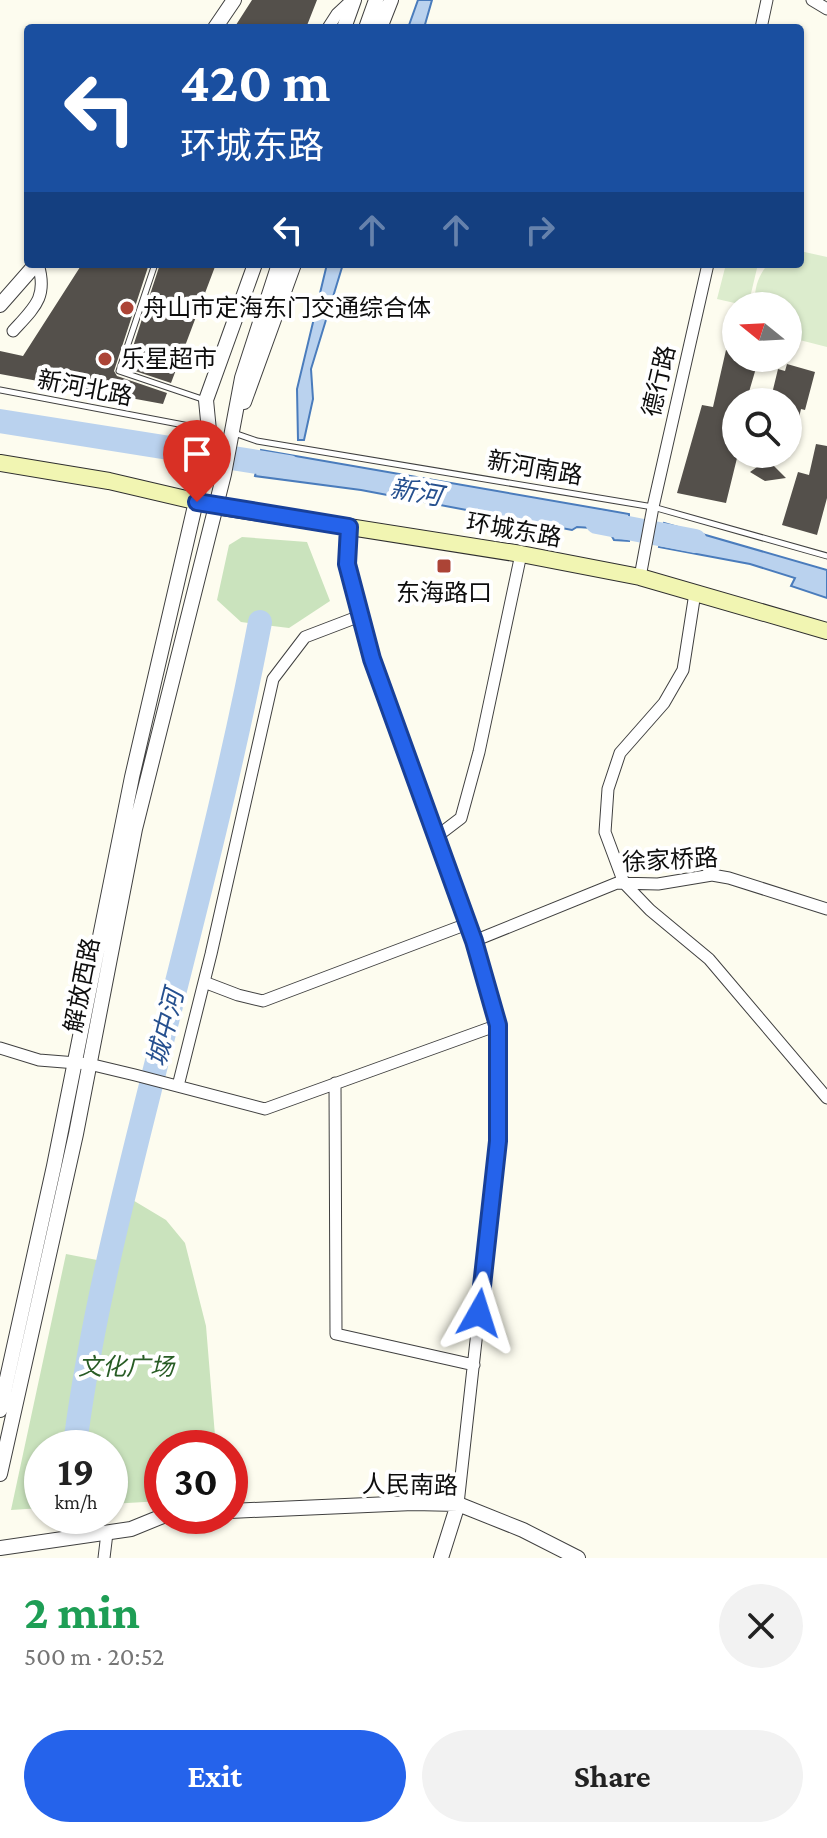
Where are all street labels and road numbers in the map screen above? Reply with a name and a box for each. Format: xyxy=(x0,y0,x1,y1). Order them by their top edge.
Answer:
street label: 德行路 xyxy=(637,343,680,419)
street label: 新河北路 xyxy=(35,365,135,410)
street label: 新河南路 xyxy=(485,446,585,489)
street label: 环城东路 xyxy=(464,508,564,551)
street label: 徐家桥路 xyxy=(621,844,719,875)
street label: 解放西路 xyxy=(59,935,104,1035)
street label: 人民南路 xyxy=(362,1470,458,1499)

